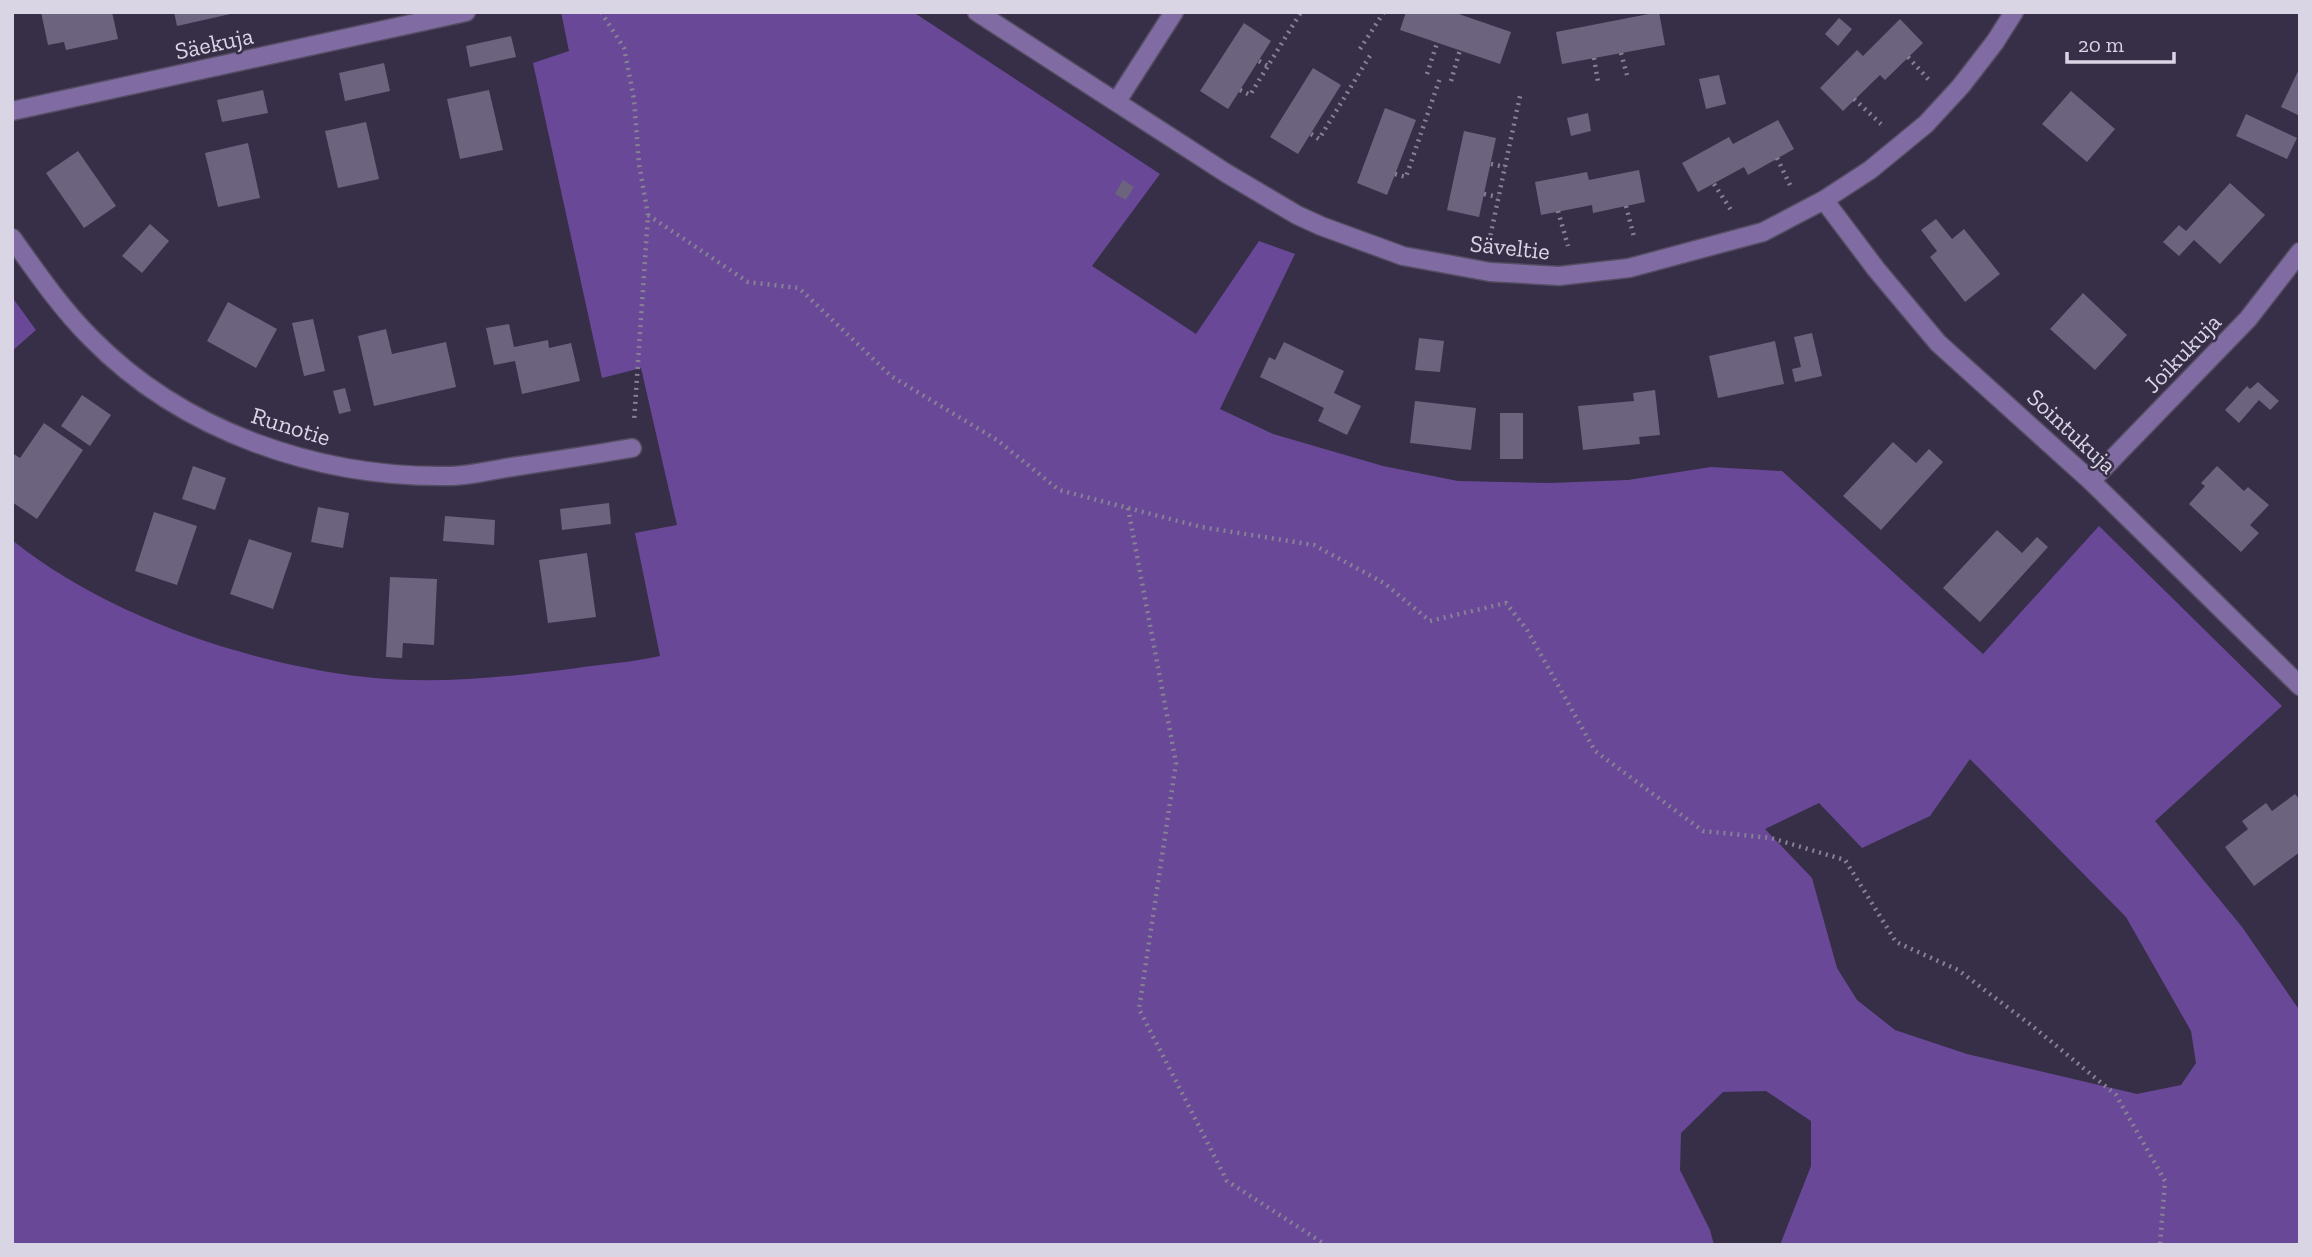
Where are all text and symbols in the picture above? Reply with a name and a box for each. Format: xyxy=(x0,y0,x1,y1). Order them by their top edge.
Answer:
street label: Säekuja xyxy=(172,20,256,65)
scale bar xyxy=(2067,21,2174,65)
text: 20 m xyxy=(2078,32,2124,57)
street label: Säveltie xyxy=(1469,228,1551,266)
street label: Joikukuja xyxy=(2137,307,2227,399)
street label: Sointukuja xyxy=(2021,382,2123,480)
street label: Runotie xyxy=(248,400,334,452)

